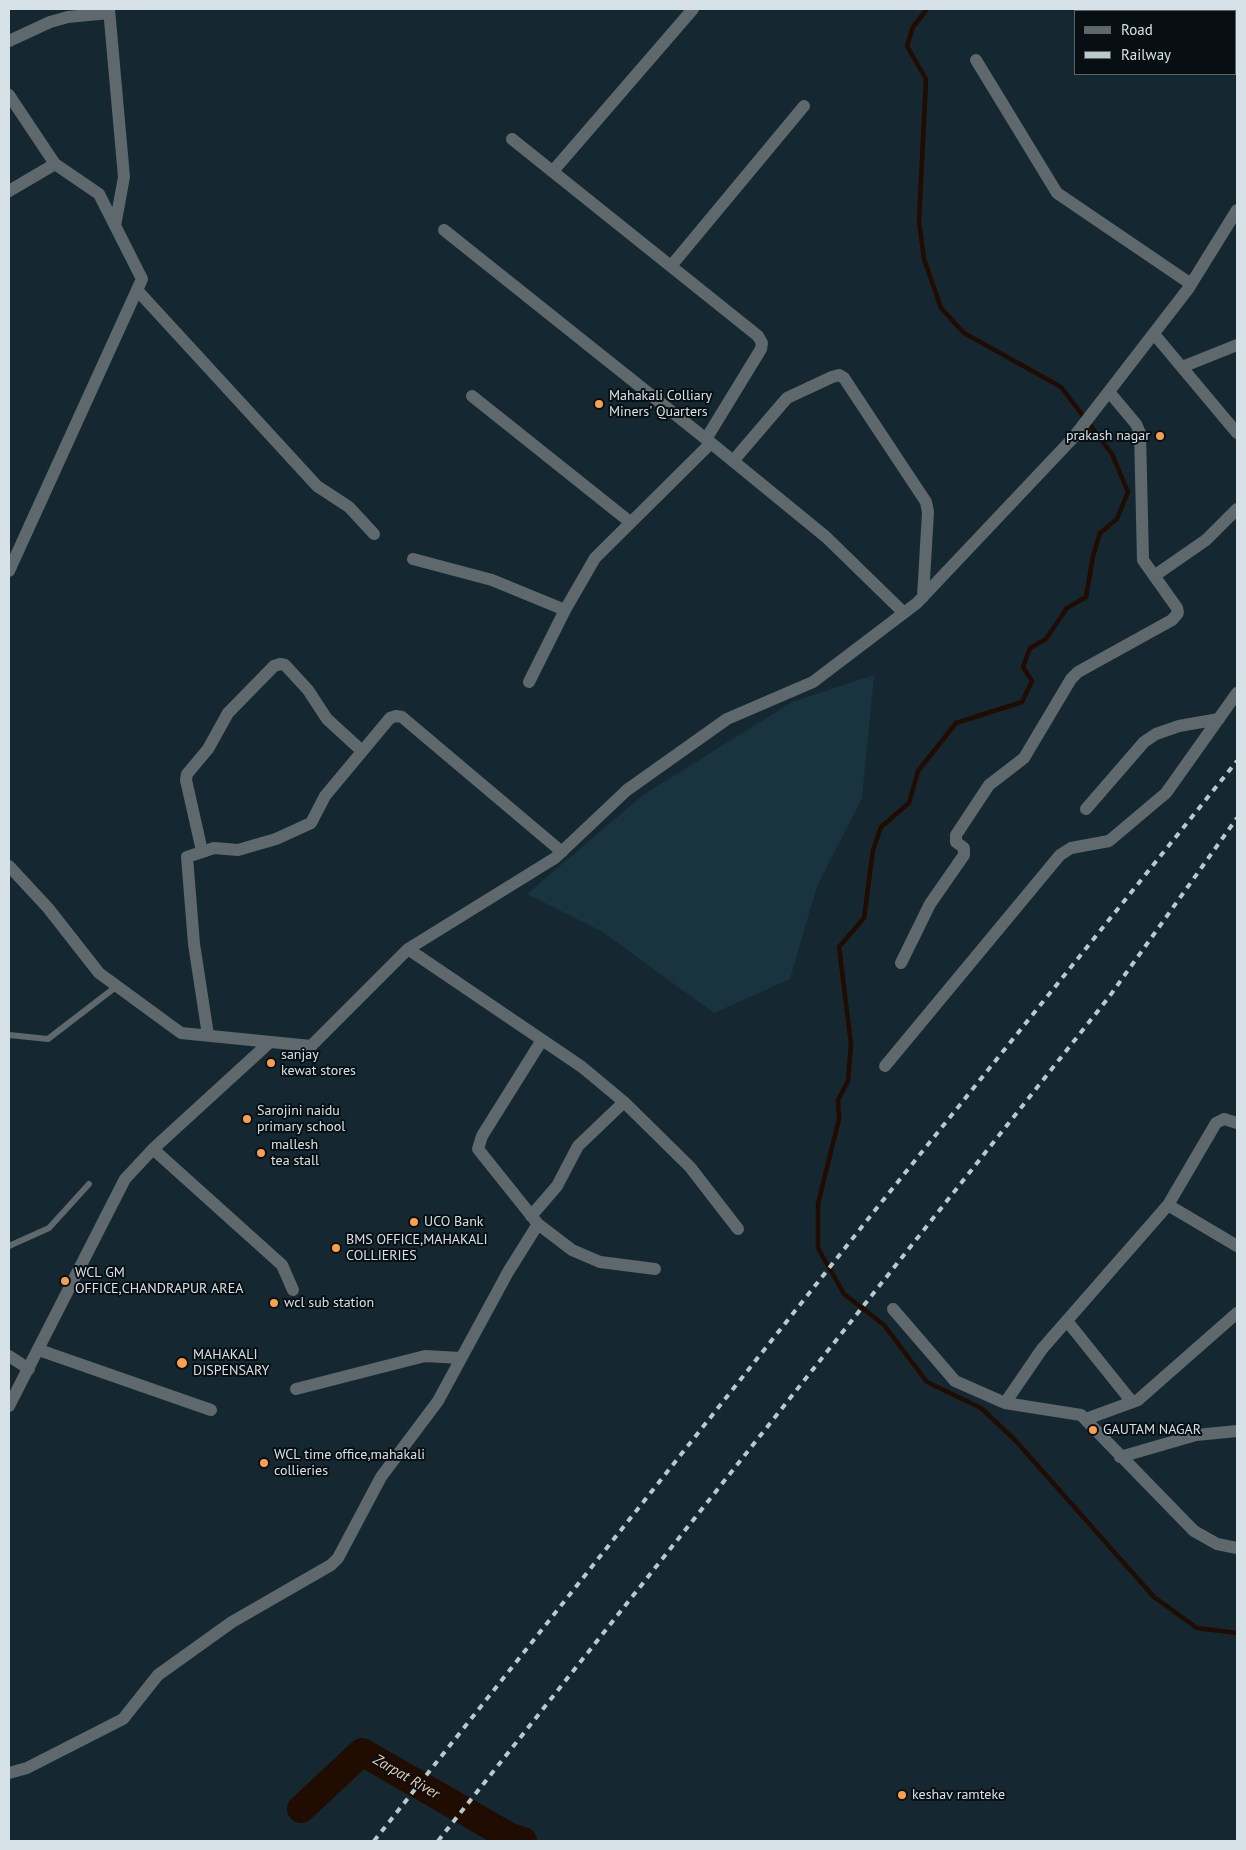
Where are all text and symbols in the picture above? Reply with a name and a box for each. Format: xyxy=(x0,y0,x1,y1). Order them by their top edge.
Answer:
legend xyxy=(1074,10,1236,75)
text: Road xyxy=(1121,20,1153,39)
text: Railway xyxy=(1121,45,1171,64)
place label: Mahakali Colliary Miners' Quarters xyxy=(609,388,712,421)
marker: Mahakali Colliary Miners' Quarters xyxy=(593,398,605,410)
place label: prakash nagar xyxy=(1066,428,1150,444)
marker: prakash nagar xyxy=(1154,430,1166,442)
place label: sanjay kewat stores xyxy=(281,1047,356,1080)
marker: sanjay kewat stores xyxy=(265,1057,277,1069)
place label: Sarojini naidu primary school xyxy=(257,1103,345,1136)
marker: Sarojini naidu primary school xyxy=(241,1113,253,1125)
place label: mallesh tea stall xyxy=(271,1137,319,1170)
marker: mallesh tea stall xyxy=(255,1147,267,1159)
place label: UCO Bank xyxy=(424,1214,484,1230)
marker: UCO Bank xyxy=(408,1216,420,1228)
place label: BMS OFFICE,MAHAKALI COLLIERIES xyxy=(346,1232,488,1264)
marker: BMS OFFICE,MAHAKALI COLLIERIES xyxy=(330,1242,342,1254)
place label: WCL GM OFFICE,CHANDRAPUR AREA xyxy=(75,1265,243,1298)
marker: WCL GM OFFICE,CHANDRAPUR AREA xyxy=(59,1275,71,1287)
place label: wcl sub station xyxy=(284,1295,374,1311)
marker: wcl sub station xyxy=(268,1297,280,1309)
place label: MAHAKALI DISPENSARY xyxy=(193,1347,269,1380)
marker: MAHAKALI DISPENSARY xyxy=(175,1356,189,1370)
place label: GAUTAM NAGAR xyxy=(1103,1422,1201,1438)
marker: GAUTAM NAGAR xyxy=(1087,1424,1099,1436)
place label: WCL time office,mahakali collieries xyxy=(274,1447,425,1480)
marker: WCL time office,mahakali collieries xyxy=(258,1457,270,1469)
water label: Zarpat River xyxy=(370,1751,442,1803)
place label: keshav ramteke xyxy=(912,1787,1005,1803)
marker: keshav ramteke xyxy=(896,1789,908,1801)

